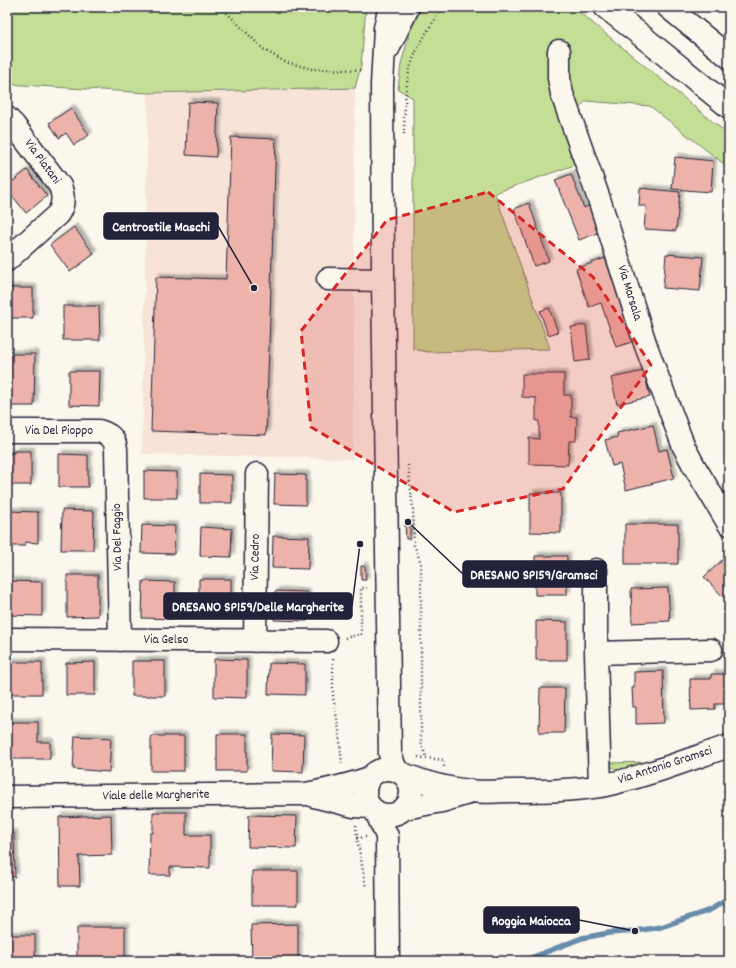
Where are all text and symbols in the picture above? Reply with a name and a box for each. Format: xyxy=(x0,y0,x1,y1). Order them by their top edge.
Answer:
street label: Via Platani xyxy=(19,135,65,189)
callout: Centrostile Maschi xyxy=(104,213,218,239)
text: Centrostile Maschi xyxy=(112,218,210,238)
street label: Via Marsala xyxy=(612,263,647,324)
street label: Via Del Pioppo xyxy=(25,422,93,441)
street label: Via Del Faggio xyxy=(108,503,128,571)
street label: Via Cedro xyxy=(246,533,266,580)
callout: DRESANO SP159/Gramsci xyxy=(463,561,606,587)
text: DRESANO SP159/Gramsci xyxy=(470,566,598,586)
callout: DRESANO SP159/Delle Margherite xyxy=(164,593,352,619)
text: DRESANO SP159/Delle Margherite xyxy=(172,598,344,618)
street label: Via Gelso xyxy=(144,631,188,650)
street label: Via Antonio Gramsci xyxy=(615,742,715,790)
street label: Viale delle Margherite xyxy=(102,786,210,806)
callout: Roggia Maiocca xyxy=(484,907,579,933)
text: Roggia Maiocca xyxy=(491,912,572,932)

